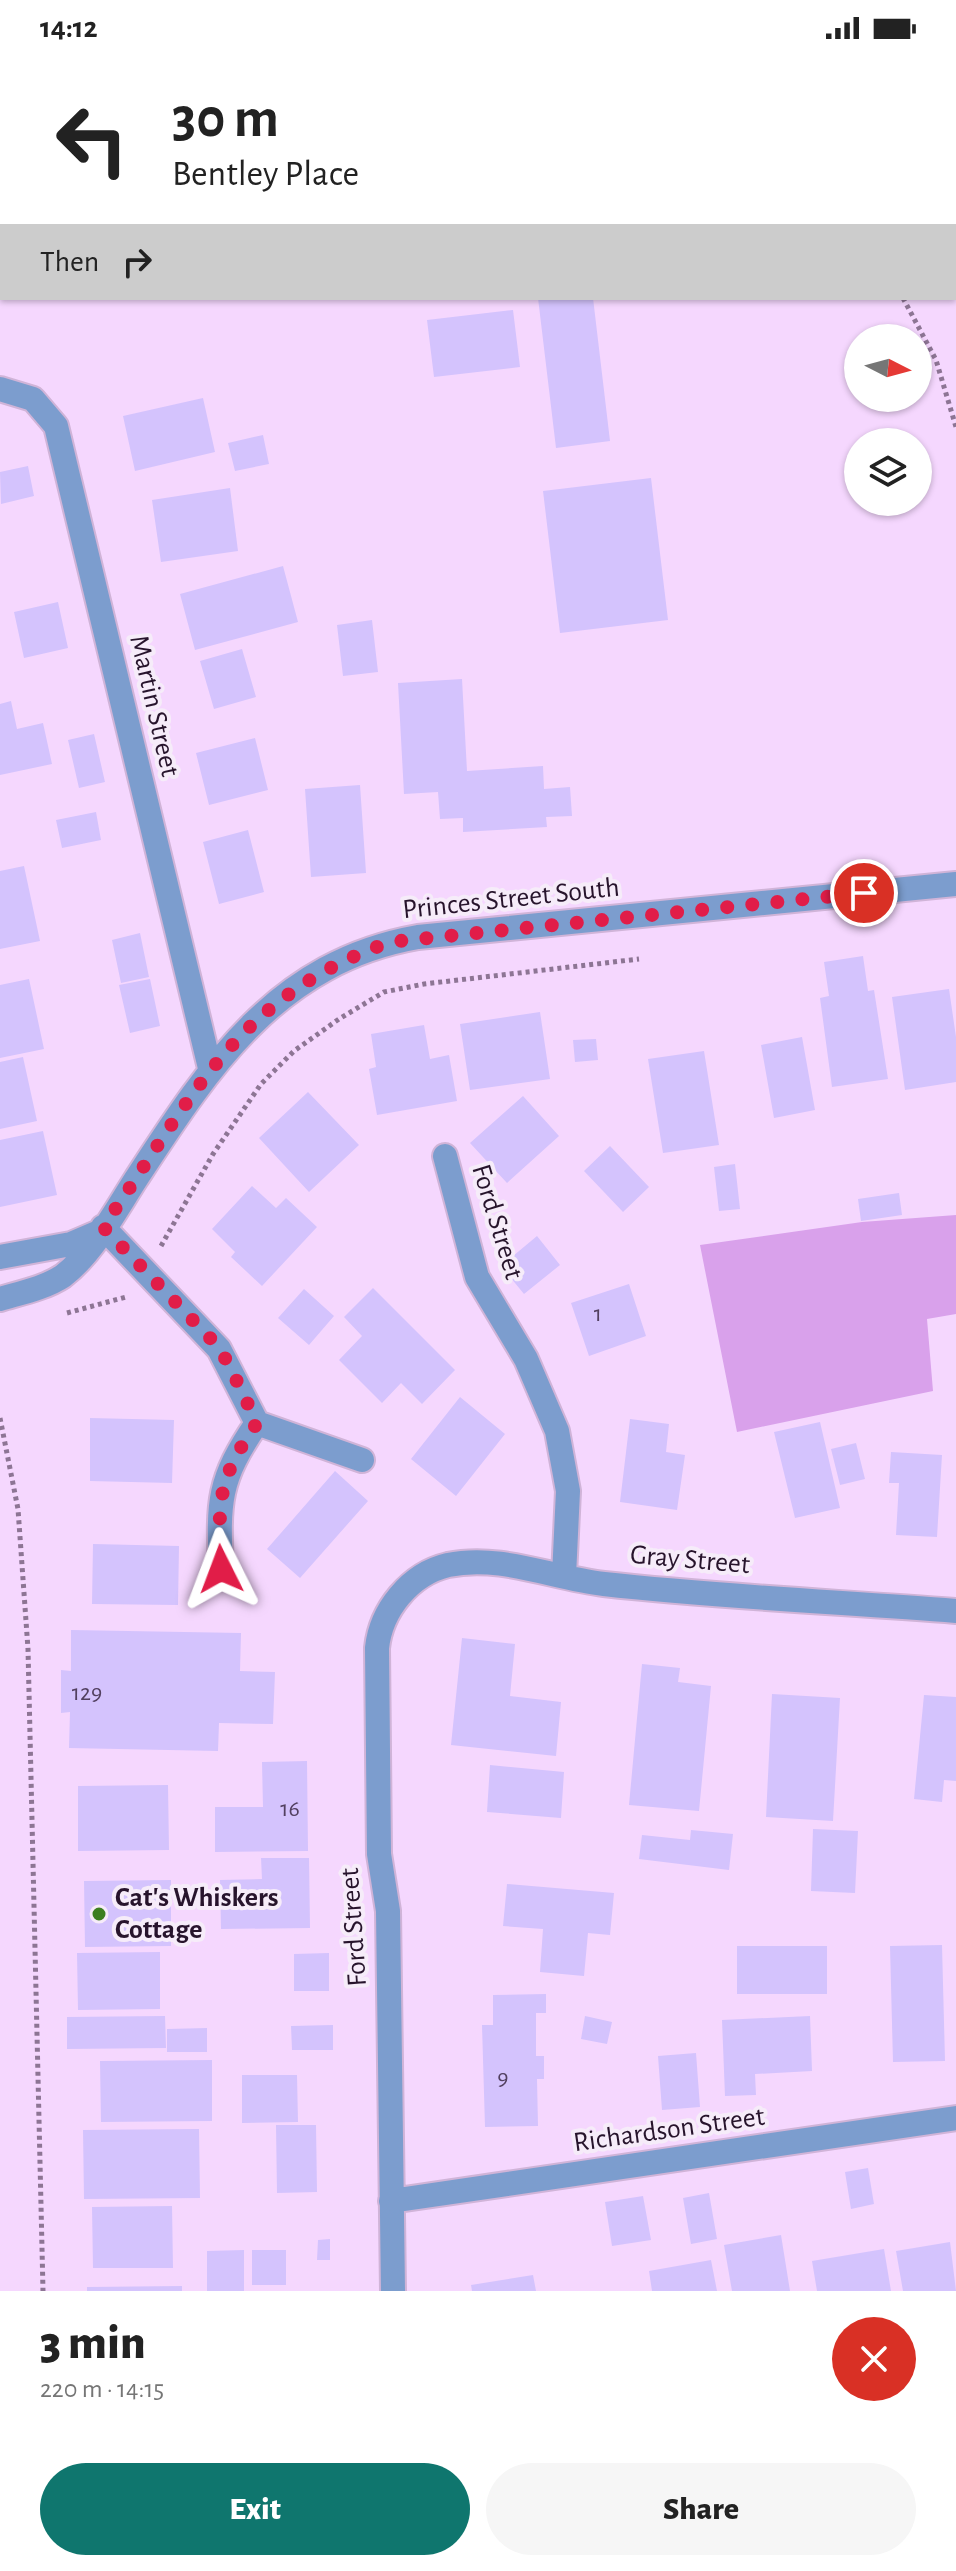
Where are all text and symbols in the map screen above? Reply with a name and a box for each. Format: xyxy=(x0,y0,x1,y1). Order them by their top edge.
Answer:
text: 14:12 xyxy=(40,13,98,43)
icon: left xyxy=(40,88,144,192)
text: 30 m xyxy=(172,91,279,147)
text: Bentley Place xyxy=(172,156,359,192)
icon: right xyxy=(115,240,159,284)
text: Then xyxy=(40,247,99,277)
north arrow xyxy=(844,324,932,412)
map controls xyxy=(844,324,932,516)
button: layers xyxy=(844,428,932,516)
street label: Martin Street xyxy=(124,633,184,779)
pin xyxy=(830,859,898,927)
icon: arrive xyxy=(842,871,886,915)
street label: Princes Street South xyxy=(401,874,621,924)
street label: Ford Street xyxy=(466,1161,528,1283)
house number: 1 xyxy=(594,1302,602,1326)
position arrow xyxy=(179,1527,263,1611)
street label: Gray Street xyxy=(629,1541,751,1579)
house number: 129 xyxy=(72,1681,102,1705)
house number: 16 xyxy=(280,1797,300,1821)
street label: Ford Street xyxy=(336,1867,372,1987)
place label: Cat's Whiskers Cottage xyxy=(115,1884,279,1944)
marker: Cat's Whiskers Cottage xyxy=(90,1905,108,1923)
house number: 9 xyxy=(497,2066,509,2090)
street label: Richardson Street xyxy=(572,2103,766,2157)
button: close xyxy=(832,2317,916,2401)
text: 3 min xyxy=(40,2320,146,2368)
text: 220 m · 14:15 xyxy=(40,2376,164,2402)
button: Exit xyxy=(40,2463,470,2555)
button: Share xyxy=(486,2463,916,2555)

